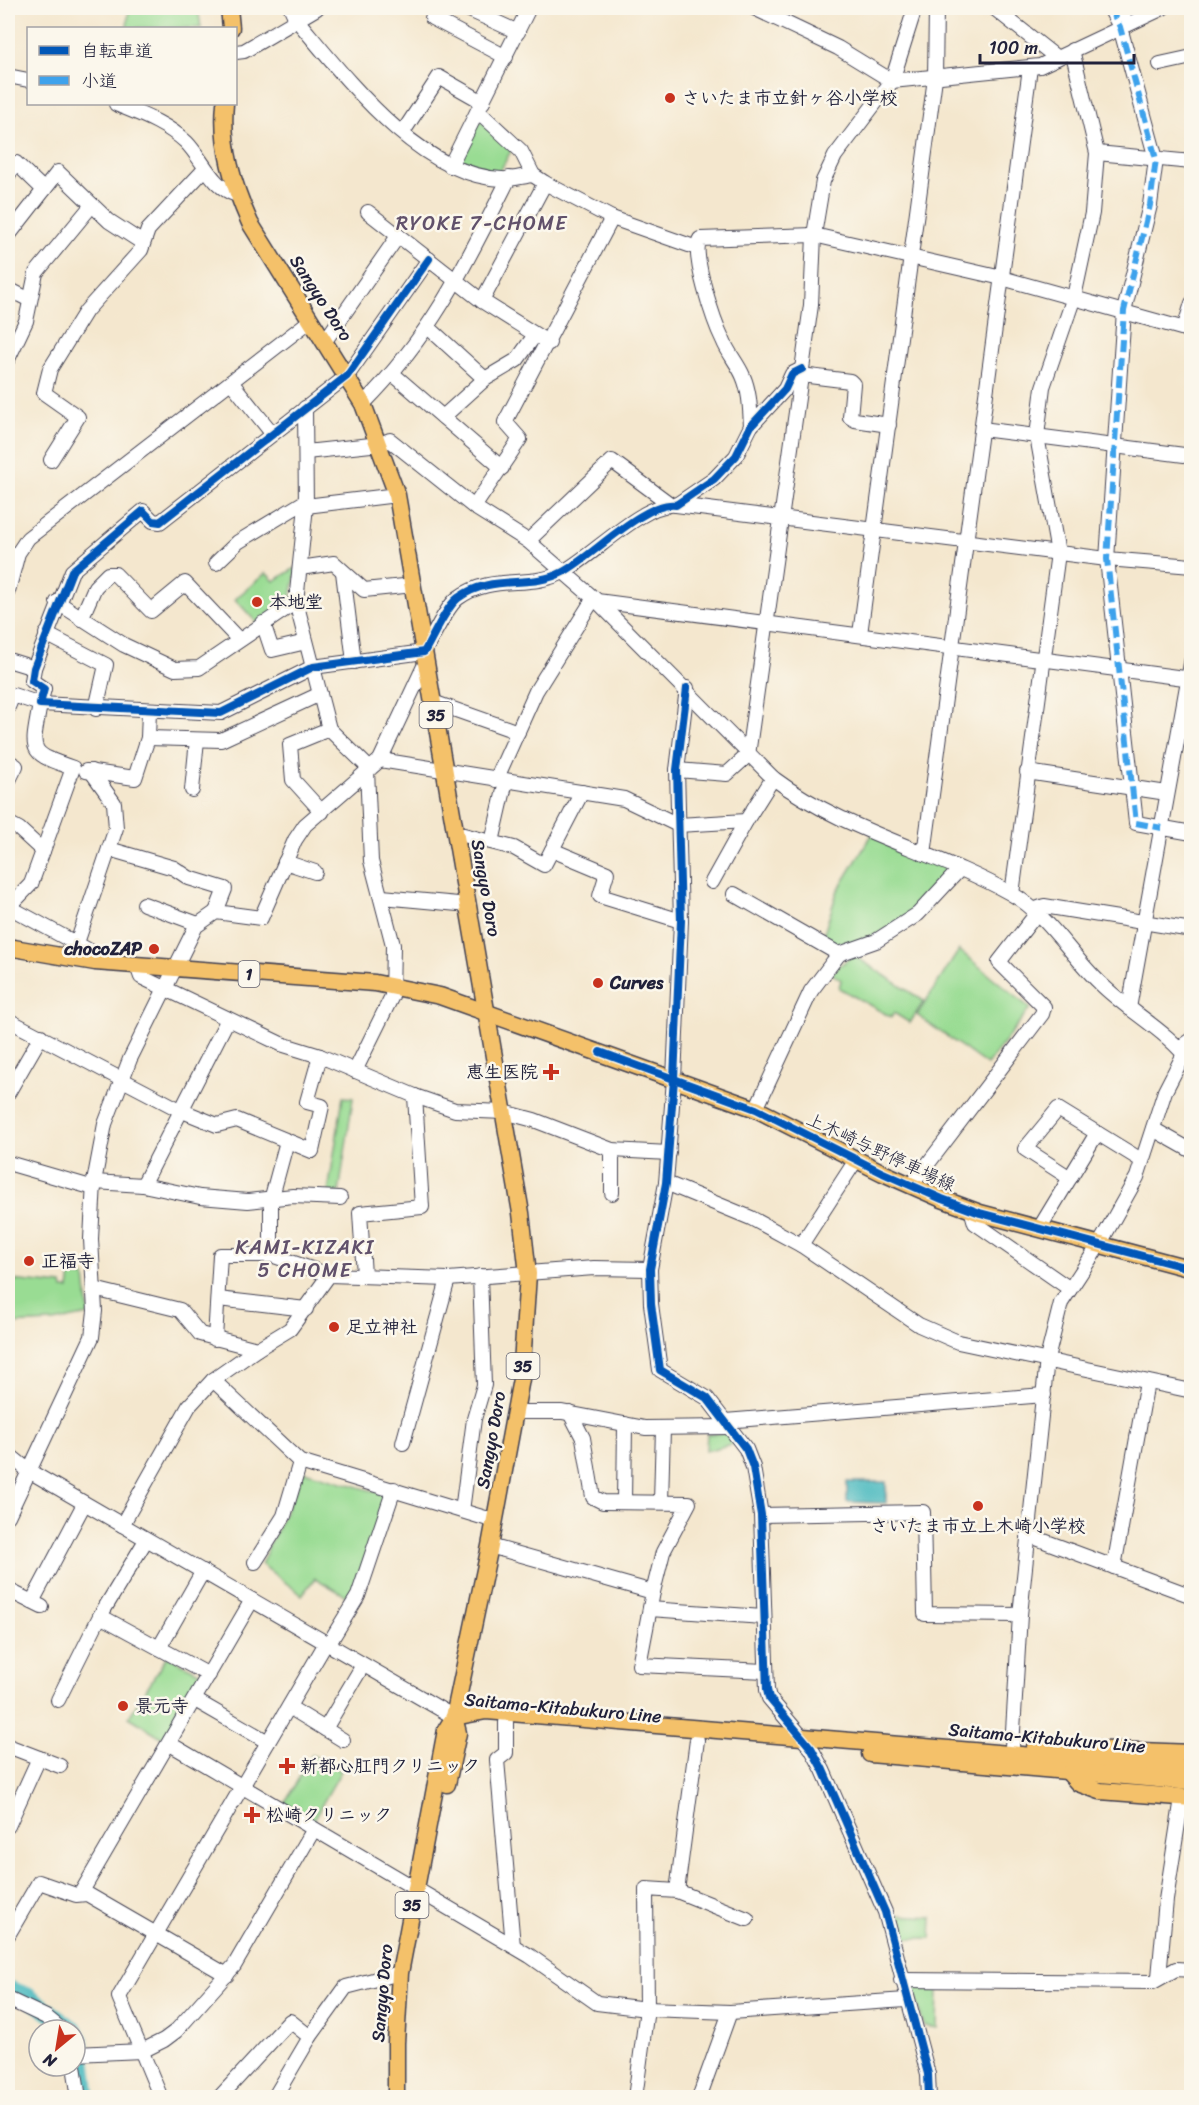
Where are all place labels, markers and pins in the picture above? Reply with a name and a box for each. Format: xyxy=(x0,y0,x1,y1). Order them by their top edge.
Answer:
place label: さいたま市立針ヶ谷小学校 xyxy=(682,82,898,114)
marker: さいたま市立針ヶ谷小学校 xyxy=(663,91,677,105)
place label: 本地堂 xyxy=(269,586,323,618)
marker: 本地堂 xyxy=(250,595,264,609)
place label: chocoZAP xyxy=(63,933,142,965)
marker: chocoZAP xyxy=(147,942,161,956)
place label: Curves xyxy=(609,967,664,999)
marker: Curves xyxy=(591,976,605,990)
place label: 恵生医院 xyxy=(466,1056,538,1088)
marker: 恵生医院 xyxy=(542,1063,560,1081)
place label: 正福寺 xyxy=(41,1245,95,1277)
marker: 正福寺 xyxy=(22,1254,36,1268)
place label: 足立神社 xyxy=(346,1311,418,1343)
marker: 足立神社 xyxy=(327,1320,341,1334)
marker: さいたま市立上木崎小学校 xyxy=(971,1499,985,1513)
place label: さいたま市立上木崎小学校 xyxy=(870,1510,1086,1542)
place label: 景元寺 xyxy=(135,1690,189,1722)
marker: 景元寺 xyxy=(116,1699,130,1713)
place label: 新都心肛門クリニック xyxy=(300,1750,480,1782)
marker: 新都心肛門クリニック xyxy=(278,1757,296,1775)
place label: 松崎クリニック xyxy=(266,1799,392,1831)
marker: 松崎クリニック xyxy=(243,1806,261,1824)

